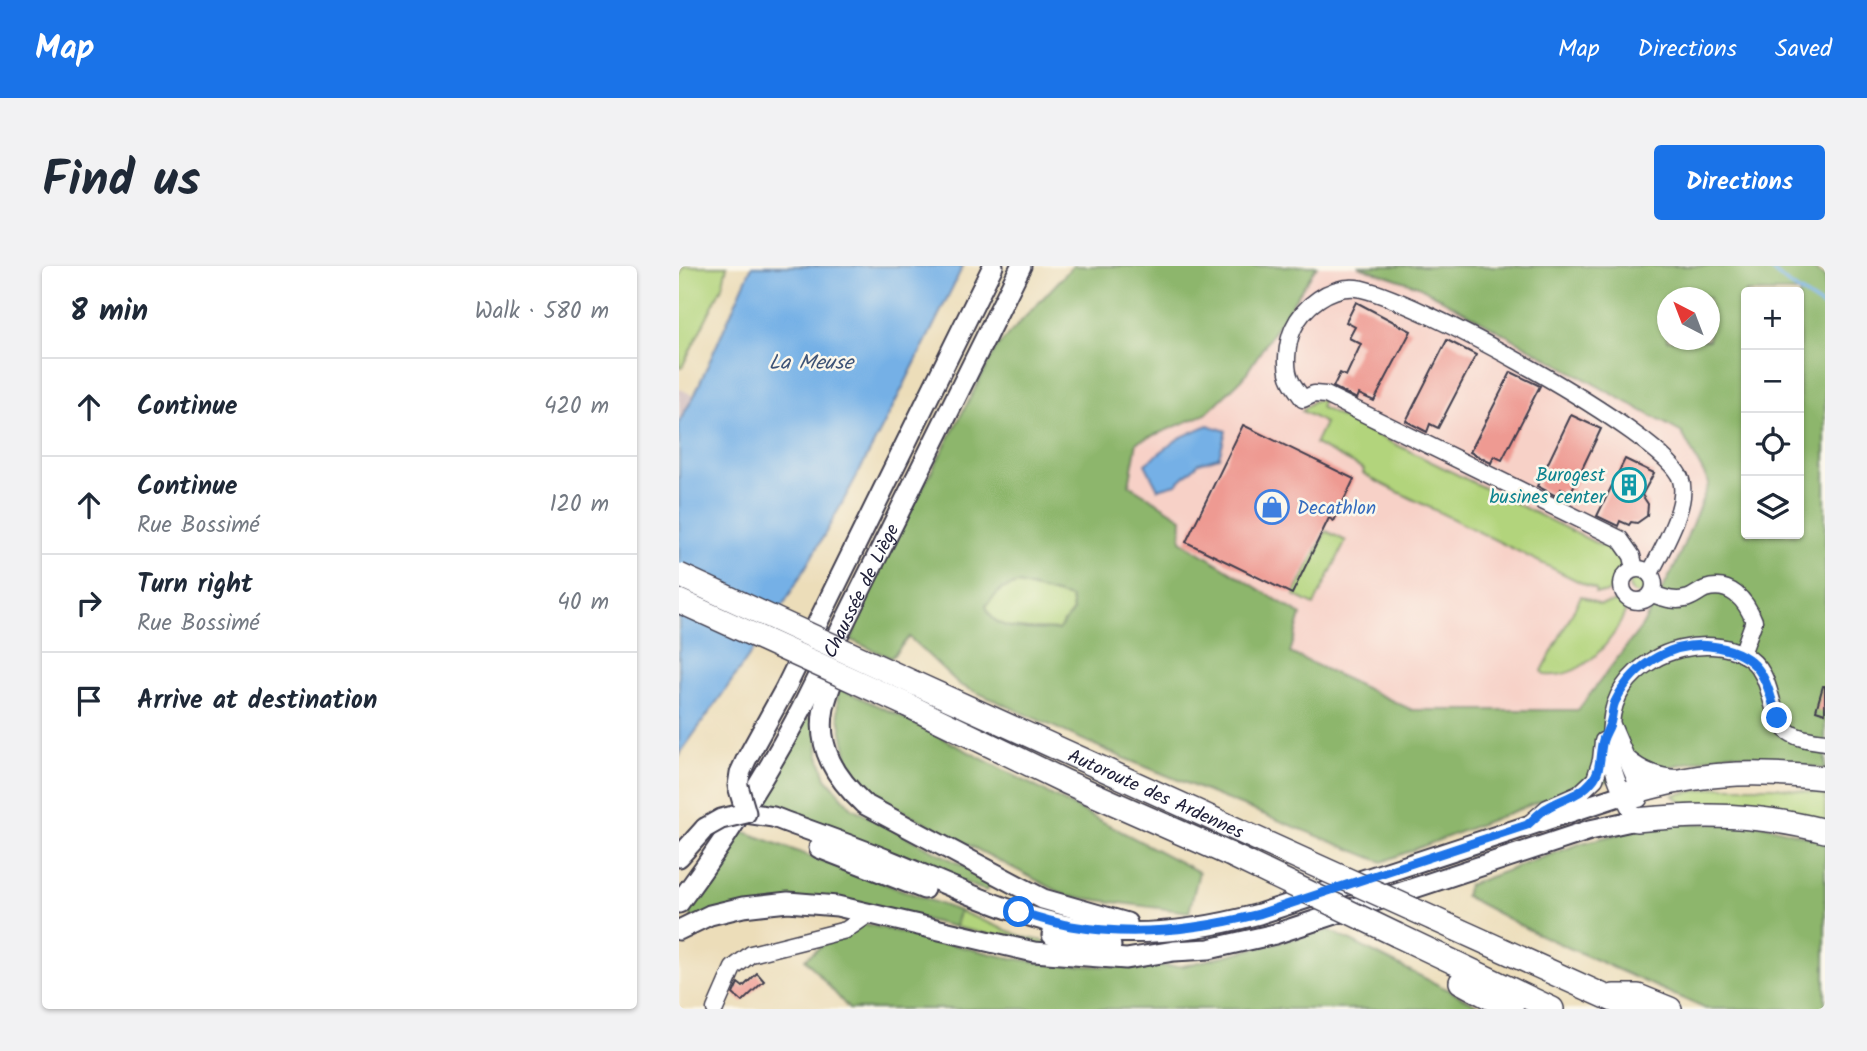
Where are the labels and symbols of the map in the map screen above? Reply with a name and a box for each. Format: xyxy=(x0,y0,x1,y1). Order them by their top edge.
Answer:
north arrow xyxy=(1657,287,1720,350)
water label: La Meuse xyxy=(769,347,856,380)
place label: Burogest busines center xyxy=(1490,461,1607,513)
building icon: Burogest busines center xyxy=(1610,466,1648,504)
shop icon: Decathlon xyxy=(1253,488,1291,526)
place label: Decathlon xyxy=(1297,494,1376,524)
street label: Chaussée de Liège xyxy=(816,518,908,664)
route end xyxy=(1761,702,1792,733)
street label: Autoroute des Ardennes xyxy=(1062,742,1248,848)
route start xyxy=(1003,896,1034,927)

